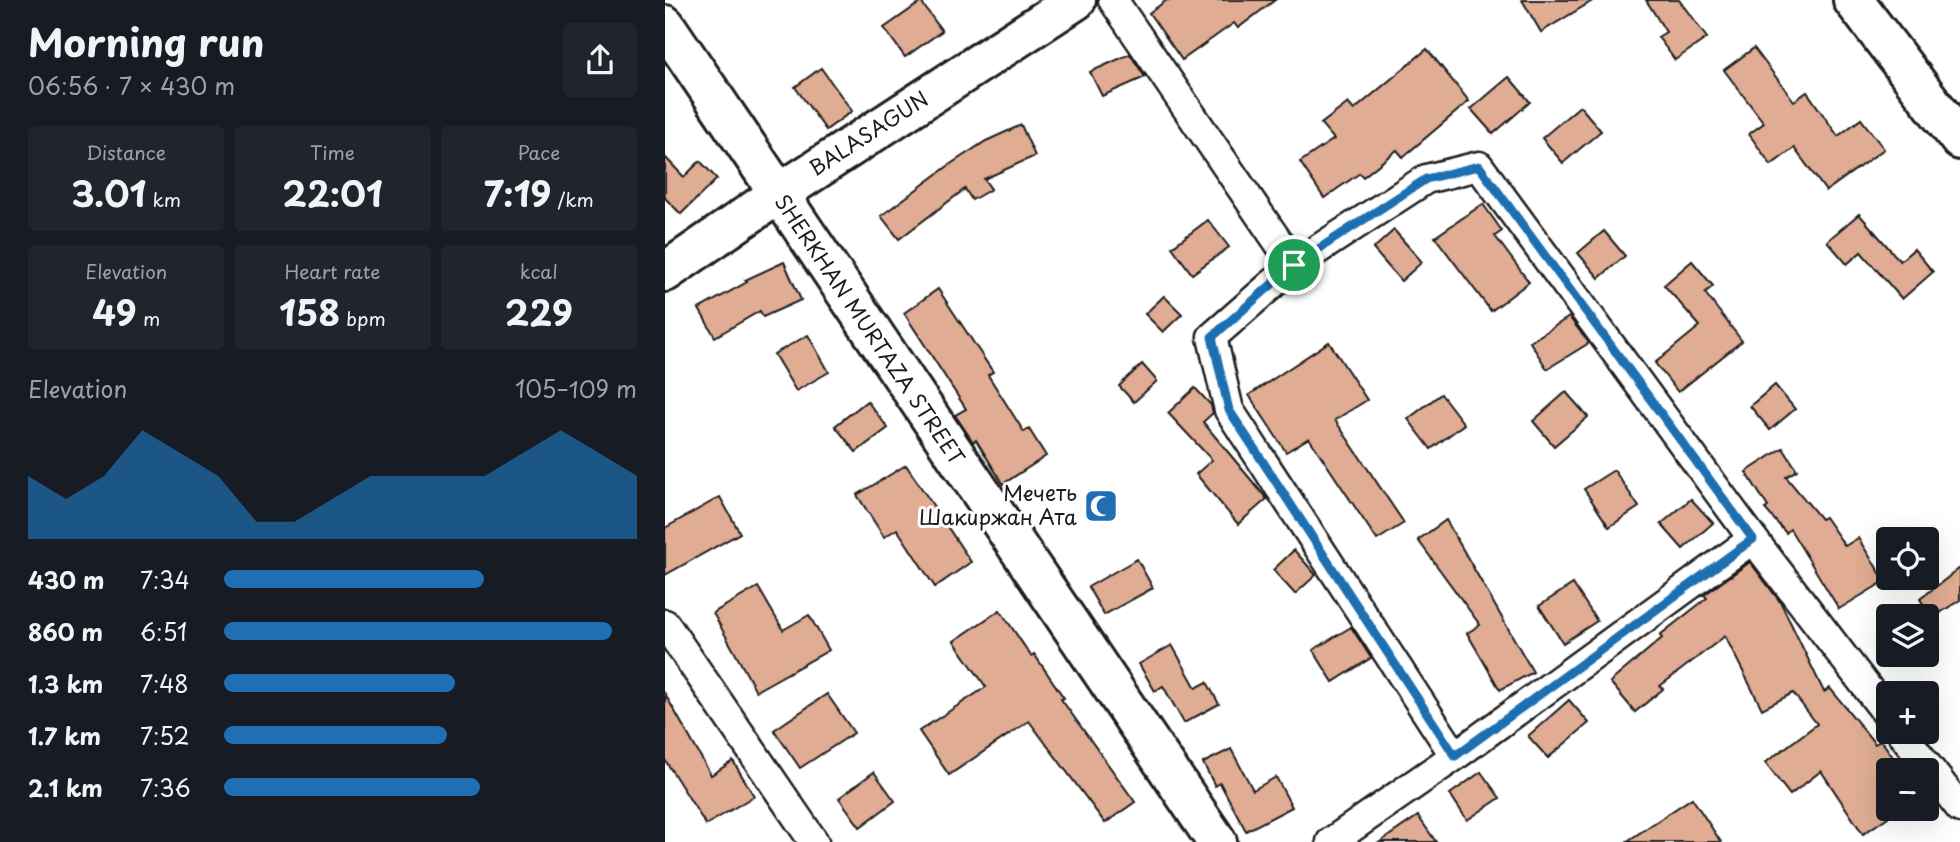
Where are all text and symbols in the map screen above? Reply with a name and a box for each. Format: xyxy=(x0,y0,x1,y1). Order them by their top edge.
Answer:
text: Morning run xyxy=(28,13,264,70)
button: share xyxy=(563,23,637,97)
text: 06:56 · 7 × 430 m xyxy=(28,68,235,103)
street label: BALASAGUN xyxy=(802,82,934,183)
text: Distance xyxy=(86,138,166,166)
text: Time xyxy=(310,138,355,166)
text: Pace xyxy=(517,138,560,166)
text: 3.01 xyxy=(71,166,146,219)
text: 22:01 xyxy=(282,166,383,219)
text: 7:19 xyxy=(484,166,551,219)
text: km xyxy=(146,185,181,213)
text: /km xyxy=(551,185,594,213)
street label: SHERKHAN MURTAZA STREET xyxy=(768,187,974,471)
pin xyxy=(1264,235,1324,295)
icon: arrive xyxy=(1275,246,1313,284)
text: Elevation xyxy=(85,257,167,285)
text: Heart rate xyxy=(285,257,380,285)
text: kcal xyxy=(520,257,558,285)
text: 49 xyxy=(92,285,137,338)
text: 158 xyxy=(279,285,340,338)
text: 229 xyxy=(505,285,573,338)
text: m xyxy=(137,304,160,332)
text: bpm xyxy=(340,304,386,332)
text: Elevation xyxy=(28,371,127,406)
text: 105–109 m xyxy=(515,371,637,406)
place label: Мечеть Шакиржан Ата xyxy=(919,476,1077,532)
mosque icon: Мечеть Шакиржан Ата xyxy=(1082,487,1120,525)
map controls xyxy=(1876,527,1939,821)
button: locate xyxy=(1876,527,1939,590)
text: 430 m xyxy=(28,562,105,597)
text: 7:34 xyxy=(140,562,190,597)
button: layers xyxy=(1876,604,1939,667)
text: 860 m xyxy=(28,614,103,649)
text: 6:51 xyxy=(140,614,187,649)
text: 1.3 km xyxy=(28,666,103,701)
text: 7:48 xyxy=(140,666,189,701)
button: + xyxy=(1876,681,1939,744)
text: 1.7 km xyxy=(28,718,101,753)
text: 7:52 xyxy=(140,718,190,753)
button: − xyxy=(1876,758,1939,821)
text: 2.1 km xyxy=(28,770,103,805)
text: 7:36 xyxy=(140,770,191,805)

